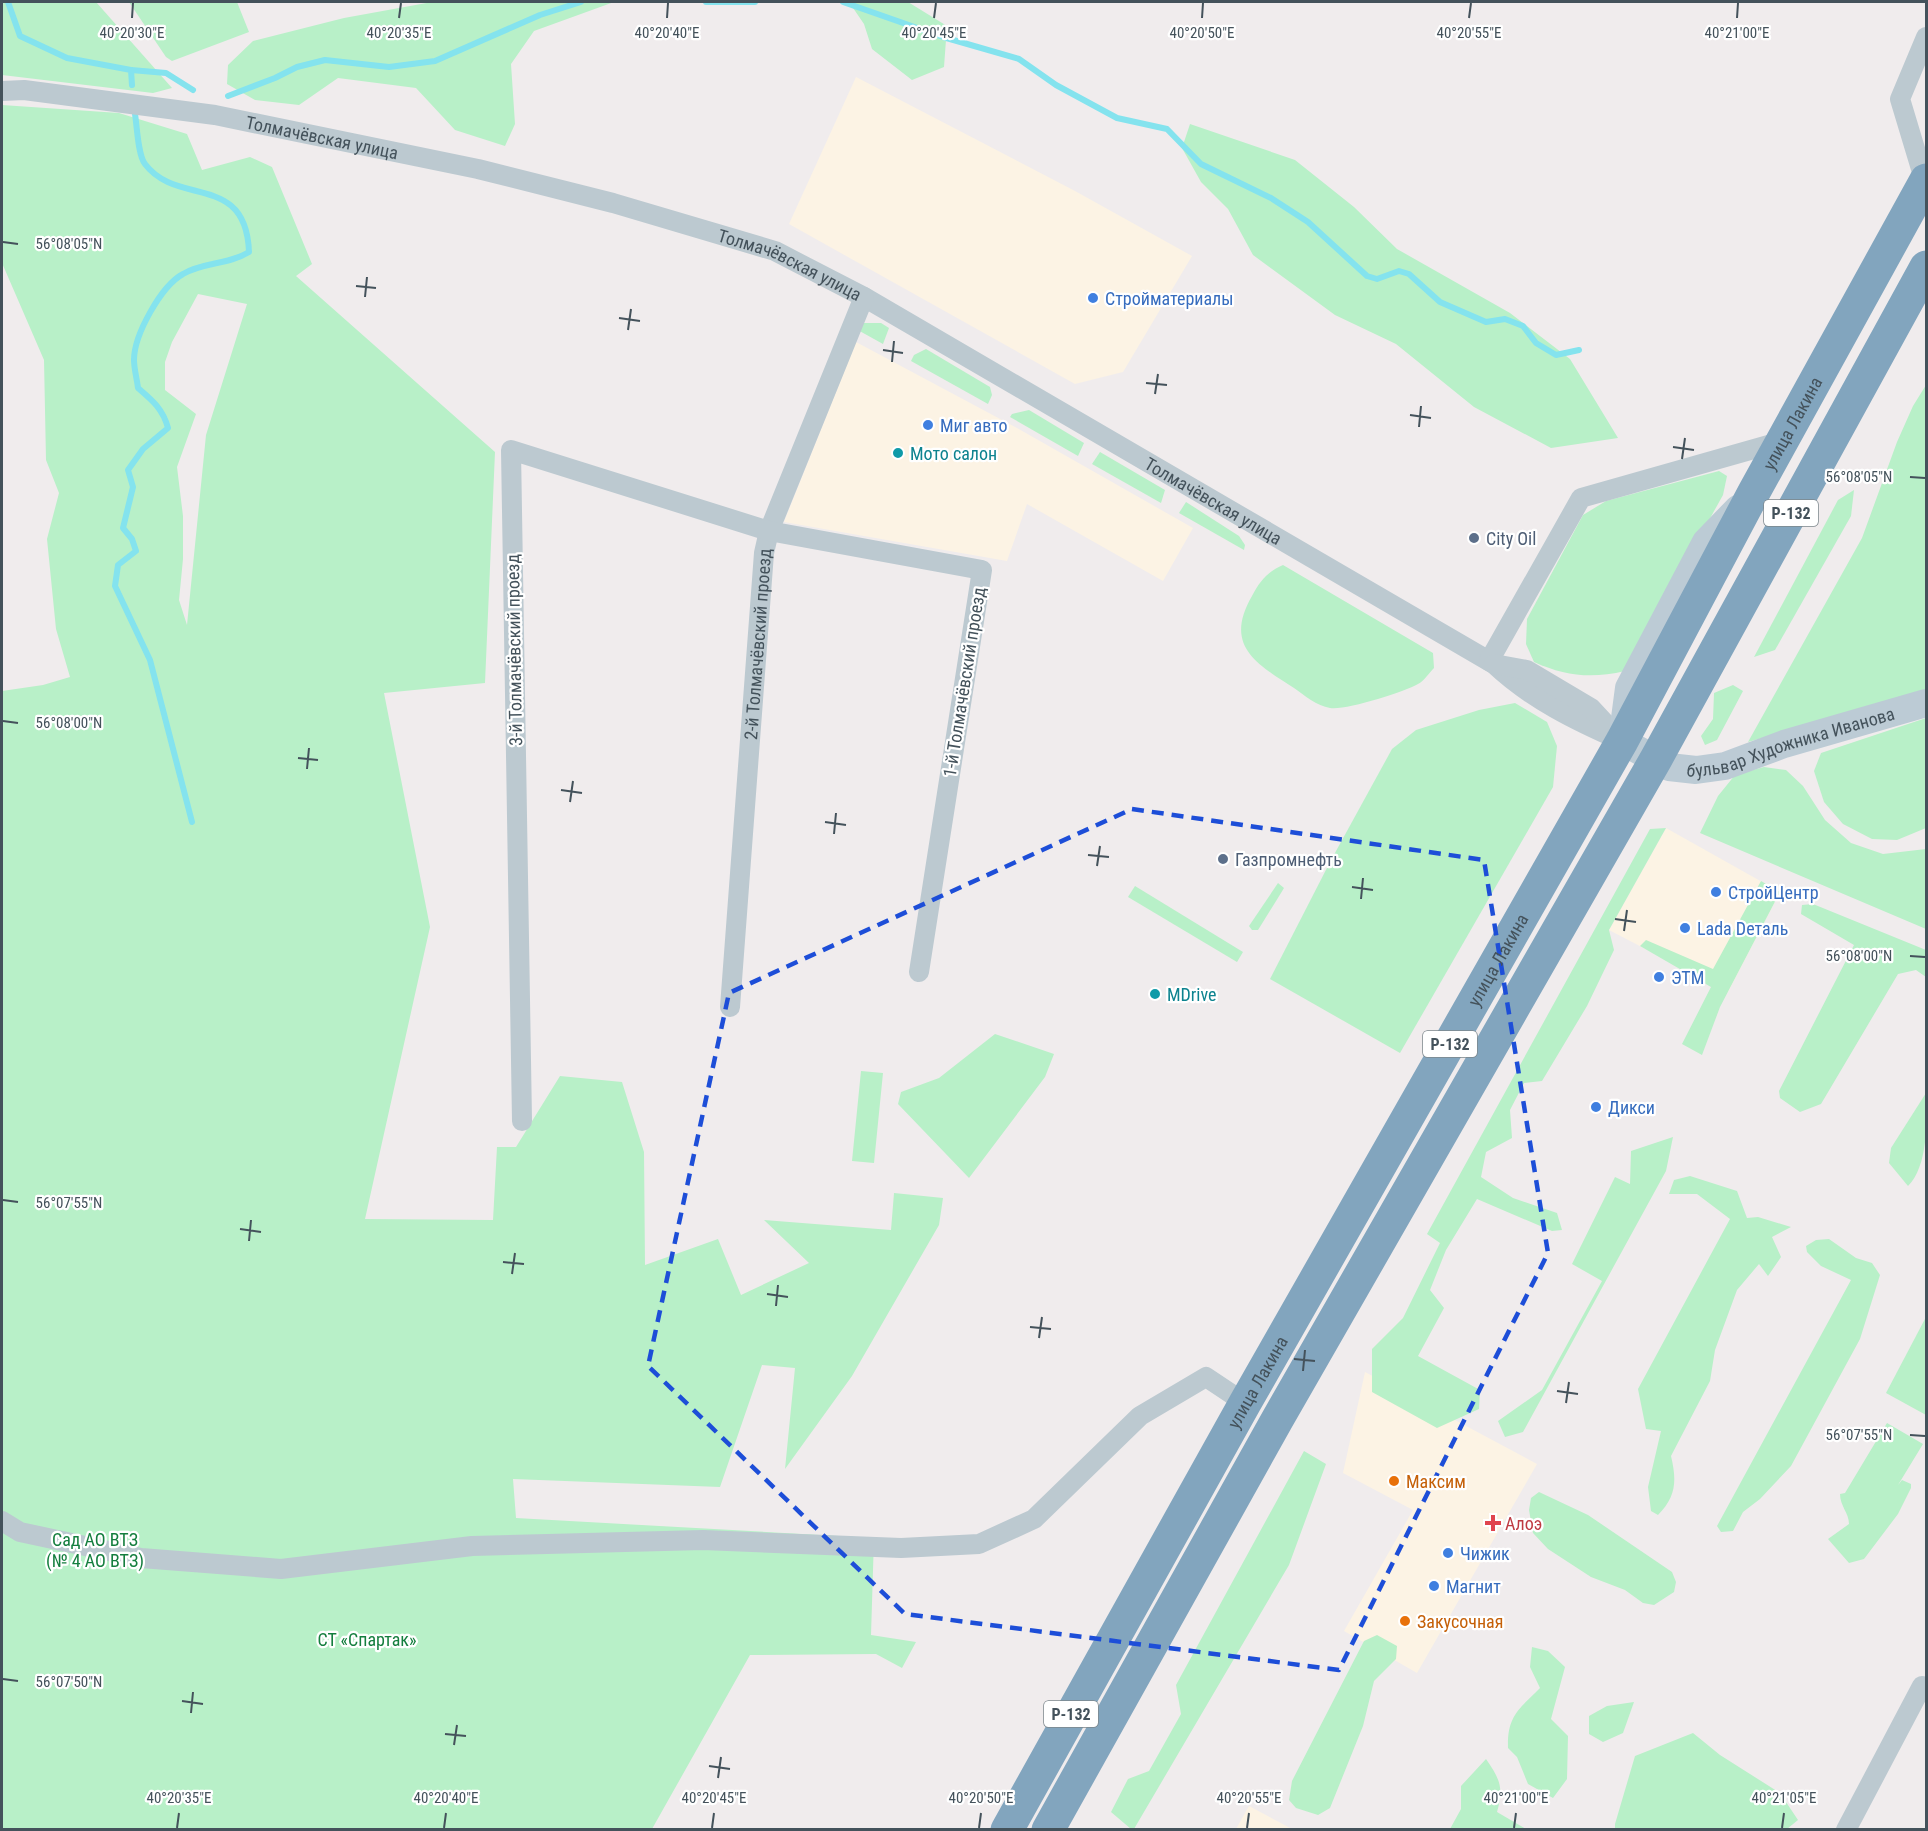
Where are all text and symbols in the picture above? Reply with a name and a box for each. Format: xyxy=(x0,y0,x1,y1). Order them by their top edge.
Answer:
text: 40°20'30"E xyxy=(100,24,164,42)
text: 40°20'35"E xyxy=(367,24,431,42)
text: 40°20'40"E xyxy=(635,24,699,42)
text: 40°20'45"E xyxy=(902,24,966,42)
text: 40°20'50"E xyxy=(1170,24,1234,42)
text: 40°20'55"E xyxy=(1437,24,1501,42)
text: 40°21'00"E xyxy=(1705,24,1769,42)
street label: Толмачёвская улица xyxy=(244,111,400,163)
street label: Толмачёвская улица xyxy=(716,224,865,304)
text: 56°08'05"N xyxy=(36,235,102,253)
place label: Стройматериалы xyxy=(1105,288,1234,309)
marker: Стройматериалы xyxy=(1086,291,1100,305)
street label: улица Лакина xyxy=(1758,373,1826,473)
place label: Миг авто xyxy=(940,415,1007,436)
marker: Миг авто xyxy=(921,418,935,432)
place label: Мото салон xyxy=(910,443,997,464)
marker: Мото салон xyxy=(891,446,905,460)
street label: Толмачёвская улица xyxy=(1141,453,1286,549)
text: 56°08'05"N xyxy=(1826,468,1892,486)
road number: Р-132 xyxy=(1764,500,1818,526)
place label: City Oil xyxy=(1486,528,1536,549)
marker: City Oil xyxy=(1467,531,1481,545)
street label: 2-й Толмачёвский проезд xyxy=(740,547,775,741)
street label: 3-й Толмачёвский проезд xyxy=(502,554,526,746)
street label: 1-й Толмачёвский проезд xyxy=(939,585,989,778)
street label: бульвар Художника Иванова xyxy=(1686,702,1897,780)
text: 56°08'00"N xyxy=(36,714,102,732)
place label: Газпромнефть xyxy=(1235,849,1342,870)
marker: Газпромнефть xyxy=(1216,852,1230,866)
place label: СтройЦентр xyxy=(1728,882,1819,903)
marker: СтройЦентр xyxy=(1709,885,1723,899)
street label: улица Лакина xyxy=(1463,910,1532,1010)
place label: Lada Dеталь xyxy=(1697,918,1788,939)
marker: Lada Dеталь xyxy=(1678,921,1692,935)
text: 56°08'00"N xyxy=(1826,947,1892,965)
place label: ЭТМ xyxy=(1671,967,1704,988)
marker: ЭТМ xyxy=(1652,970,1666,984)
place label: MDrive xyxy=(1167,984,1217,1005)
marker: MDrive xyxy=(1148,987,1162,1001)
road number: Р-132 xyxy=(1423,1031,1477,1057)
place label: Дикси xyxy=(1608,1097,1655,1118)
marker: Дикси xyxy=(1589,1100,1603,1114)
text: 56°07'55"N xyxy=(36,1194,102,1212)
street label: улица Лакина xyxy=(1222,1332,1292,1432)
text: 56°07'55"N xyxy=(1826,1426,1892,1444)
place label: Максим xyxy=(1406,1471,1466,1492)
marker: Максим xyxy=(1387,1474,1401,1488)
place label: Алоэ xyxy=(1505,1513,1542,1534)
marker: Алоэ xyxy=(1486,1516,1500,1530)
park label: Сад АО ВТЗ (№ 4 АО ВТЗ) xyxy=(46,1529,144,1572)
place label: Чижик xyxy=(1460,1543,1510,1564)
marker: Чижик xyxy=(1441,1546,1455,1560)
place label: Магнит xyxy=(1446,1576,1501,1597)
marker: Магнит xyxy=(1427,1579,1441,1593)
place label: Закусочная xyxy=(1417,1611,1503,1632)
marker: Закусочная xyxy=(1398,1614,1412,1628)
park label: СТ «Спартак» xyxy=(317,1629,417,1650)
text: 56°07'50"N xyxy=(36,1673,102,1691)
road number: Р-132 xyxy=(1044,1701,1098,1727)
text: 40°20'35"E xyxy=(147,1789,211,1807)
text: 40°20'40"E xyxy=(414,1789,478,1807)
text: 40°20'45"E xyxy=(682,1789,746,1807)
text: 40°20'50"E xyxy=(949,1789,1013,1807)
text: 40°20'55"E xyxy=(1217,1789,1281,1807)
text: 40°21'00"E xyxy=(1484,1789,1548,1807)
text: 40°21'05"E xyxy=(1752,1789,1816,1807)

